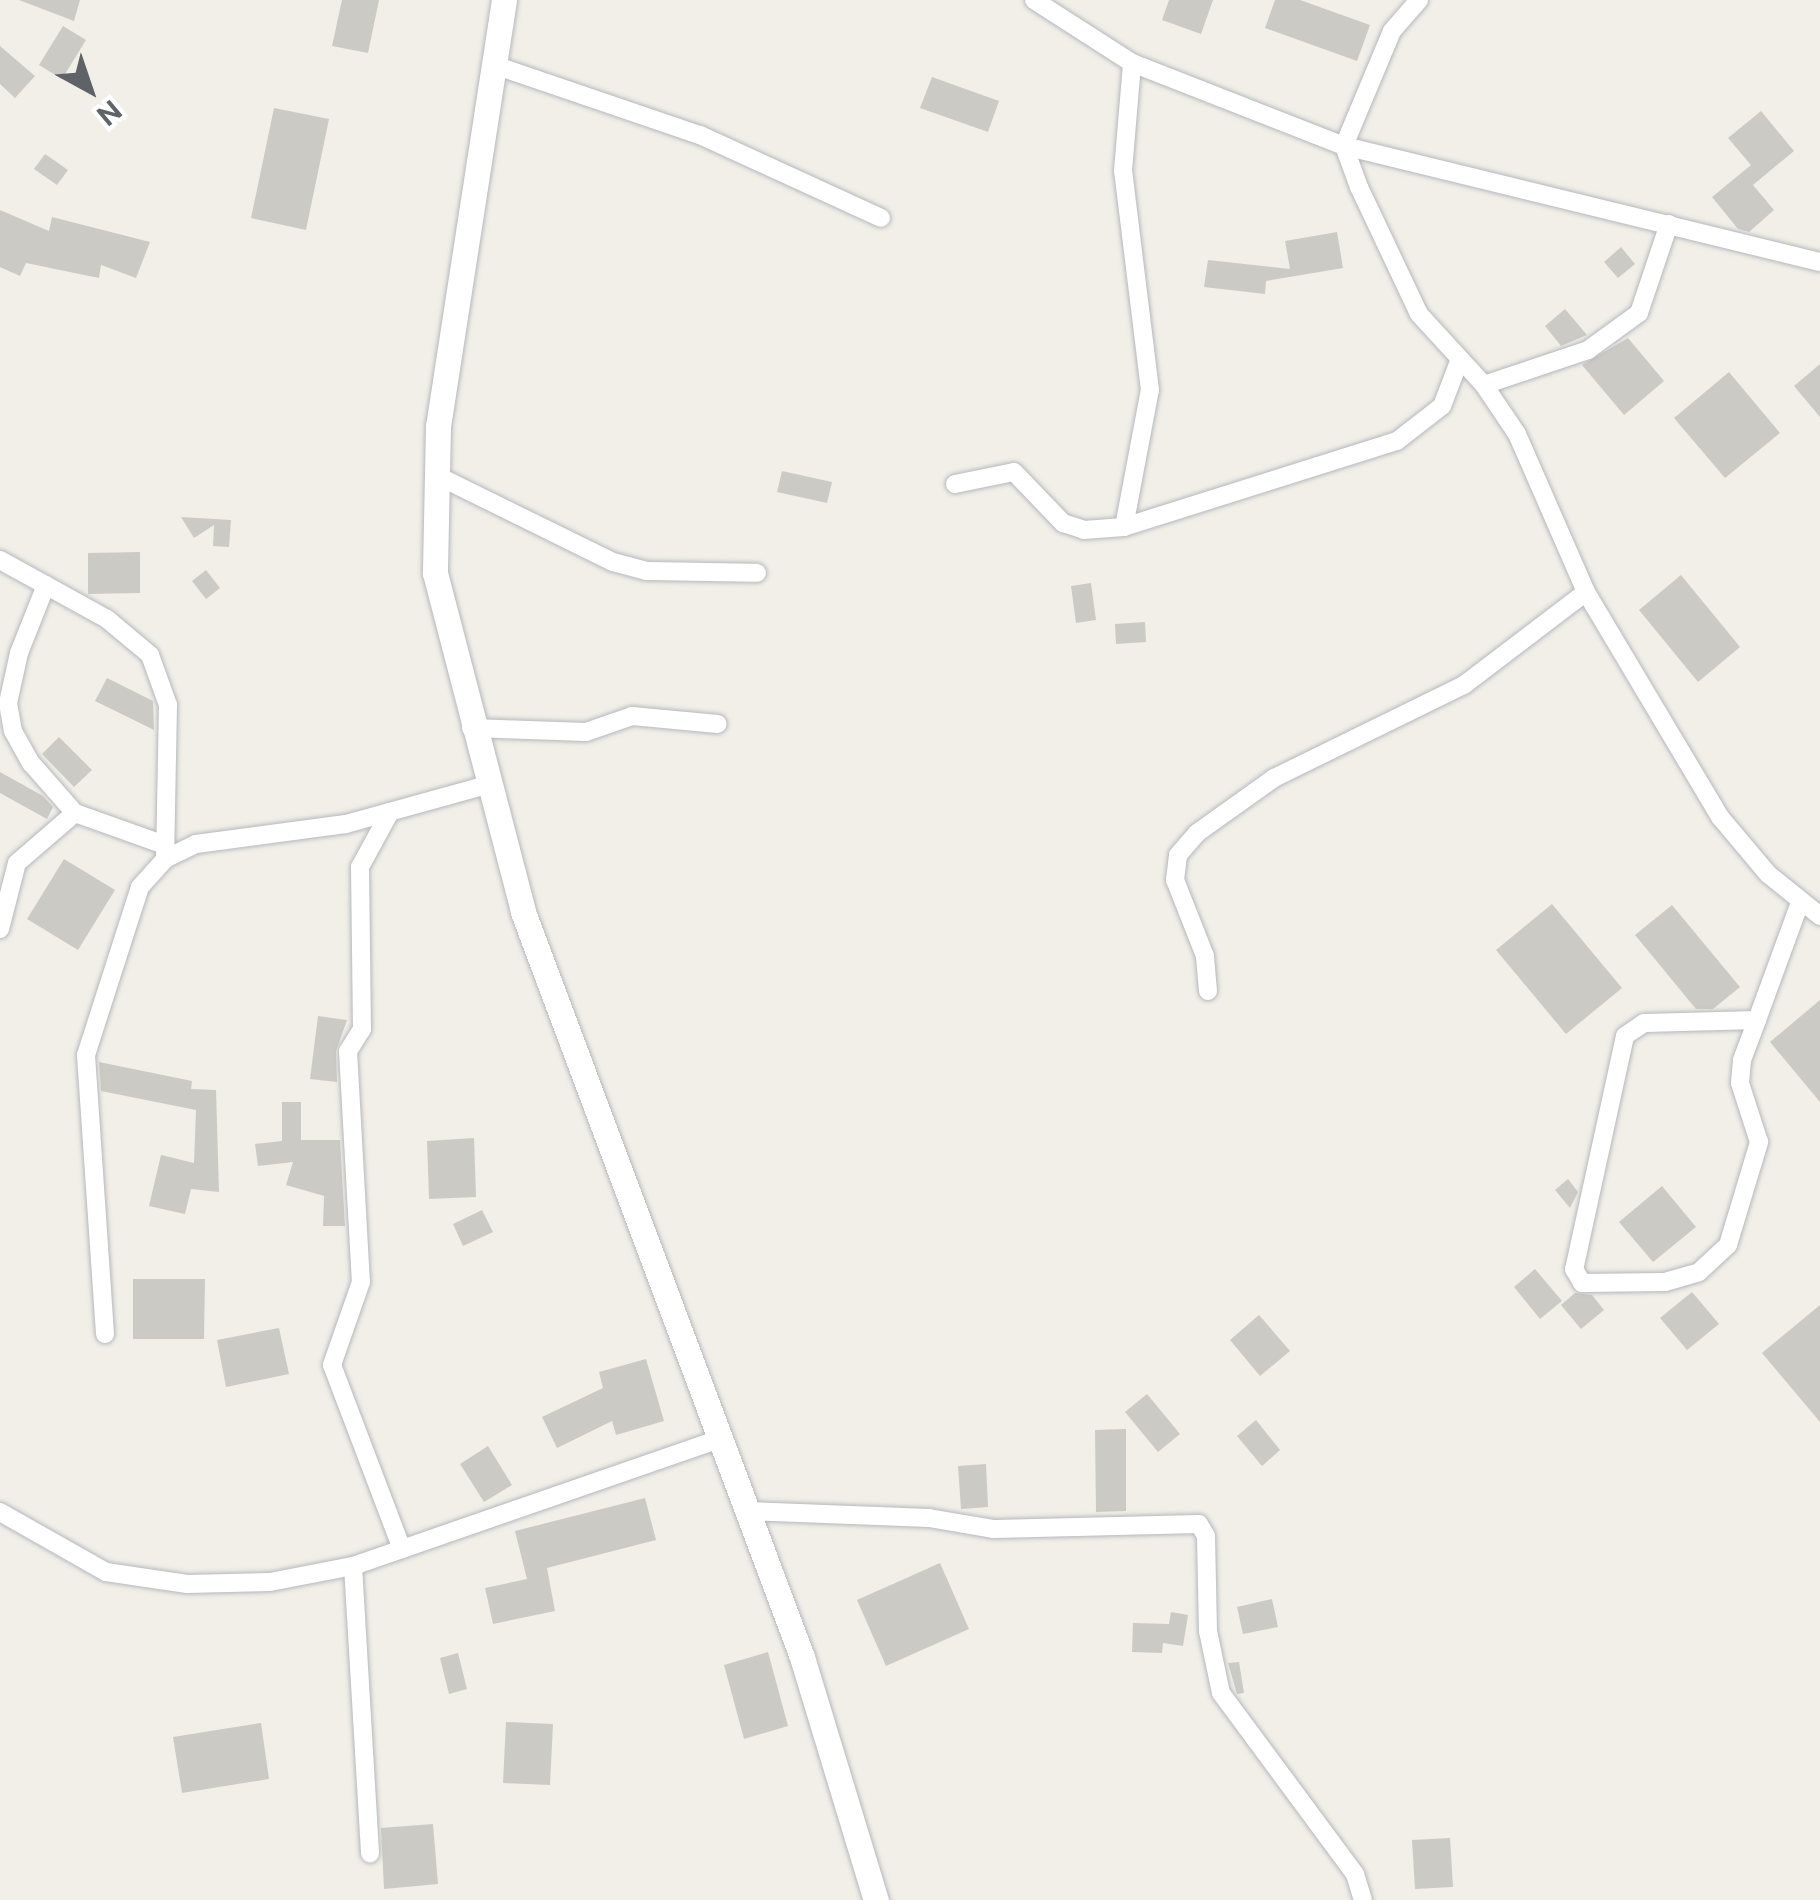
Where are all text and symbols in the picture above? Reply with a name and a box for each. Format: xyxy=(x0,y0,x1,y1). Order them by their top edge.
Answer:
north arrow xyxy=(40,40,140,140)
text: N xyxy=(91,94,129,133)

